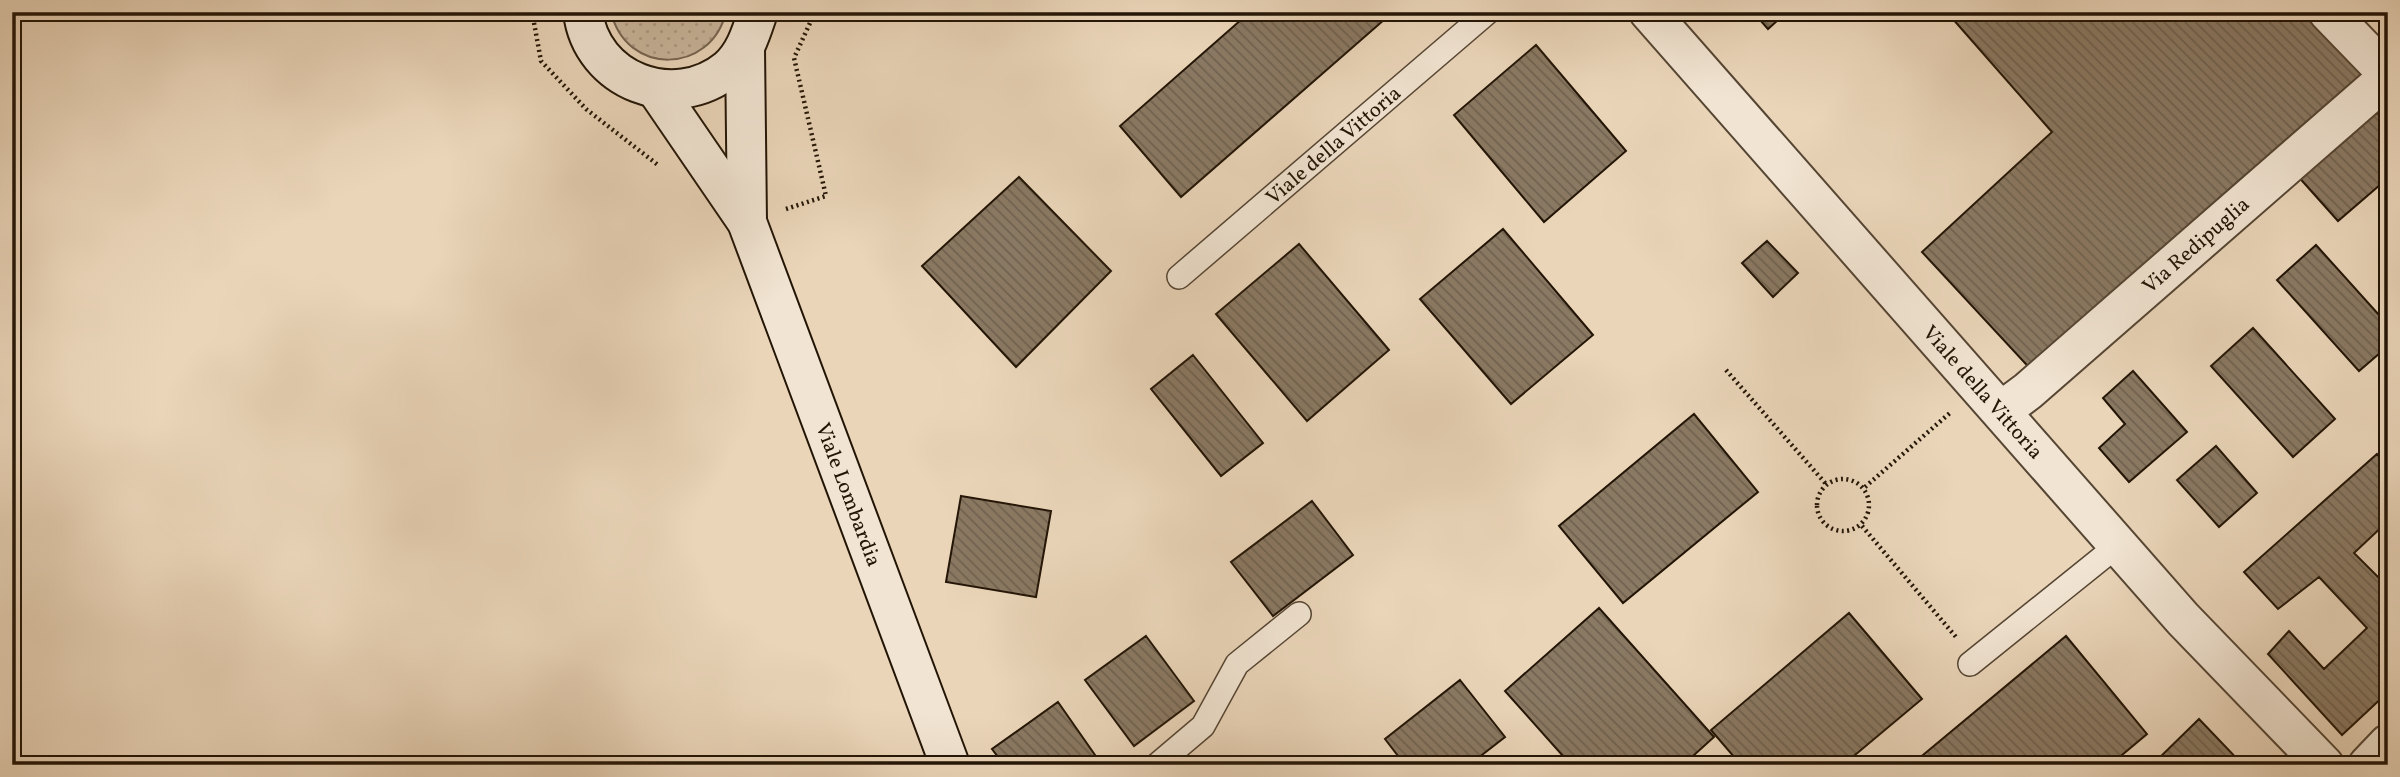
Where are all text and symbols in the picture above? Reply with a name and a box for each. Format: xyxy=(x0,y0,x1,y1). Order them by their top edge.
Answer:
street label: Viale della Vittoria xyxy=(1260,80,1408,212)
street label: Via Redipuglia xyxy=(2136,191,2257,301)
street label: Viale della Vittoria xyxy=(1915,320,2049,466)
street label: Viale Lombardia xyxy=(807,419,888,571)

